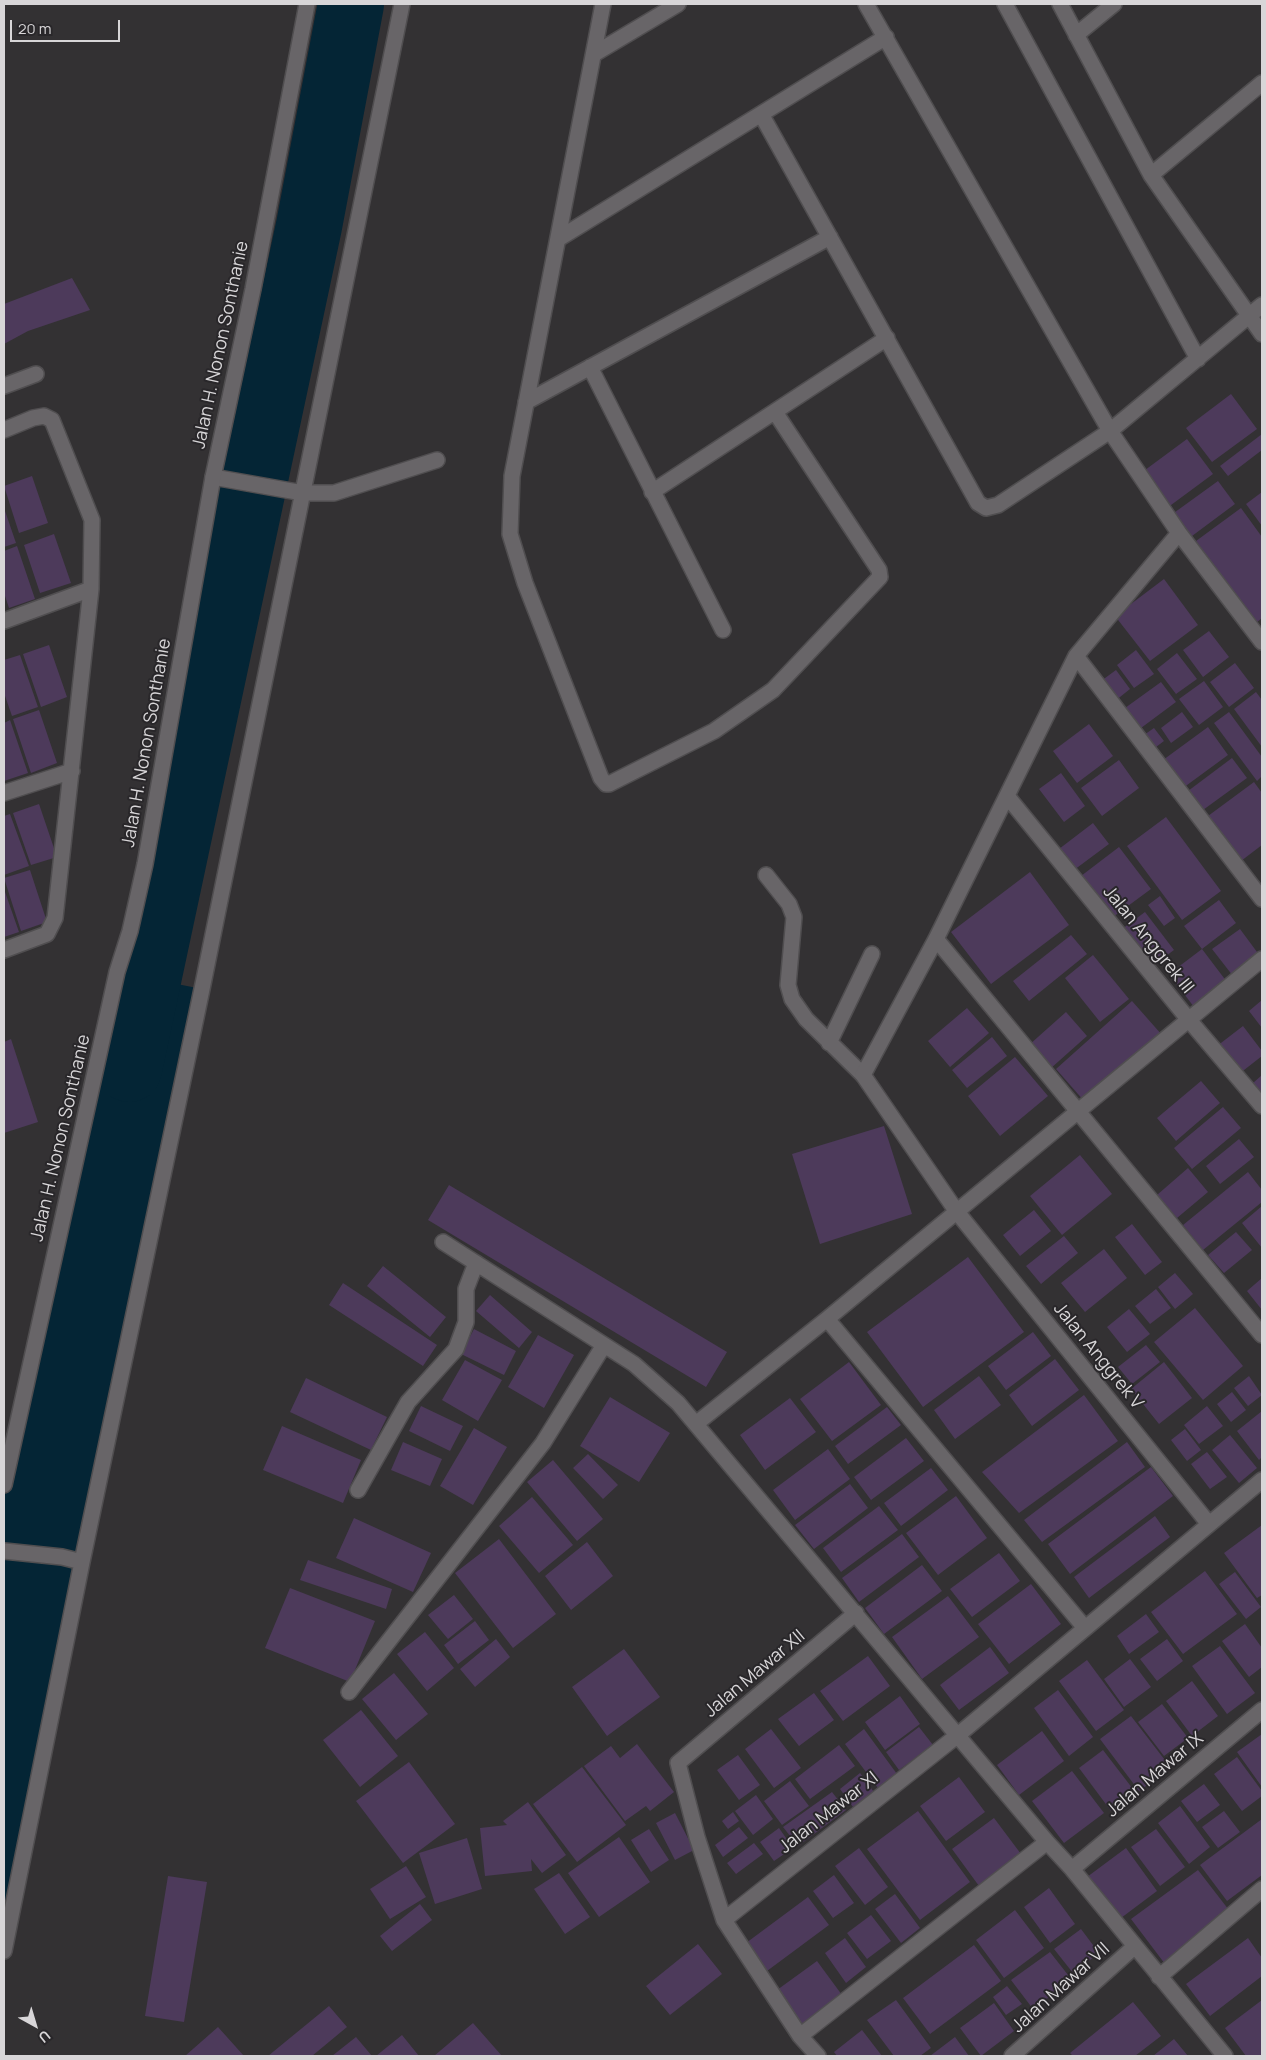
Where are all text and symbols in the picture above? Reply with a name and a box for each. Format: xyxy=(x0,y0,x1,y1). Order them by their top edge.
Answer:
scale bar xyxy=(12,10,122,42)
text: 20 m xyxy=(18,18,51,39)
street label: Jalan H. Nonon Sonthanie xyxy=(188,239,254,451)
street label: Jalan H. Nonon Sonthanie xyxy=(118,637,176,849)
street label: Jalan Anggrek III xyxy=(1098,882,1198,998)
street label: Jalan H. Nonon Sonthanie xyxy=(27,1032,95,1244)
street label: Jalan Anggrek V xyxy=(1049,1299,1147,1413)
street label: Jalan Mawar XII xyxy=(700,1626,810,1722)
street label: Jalan Mawar IX xyxy=(1102,1728,1208,1822)
street label: Jalan Mawar XI xyxy=(775,1768,883,1858)
street label: Jalan Mawar VII xyxy=(1008,1938,1114,2038)
north arrow xyxy=(10,2000,60,2050)
text: U xyxy=(35,2026,55,2048)

